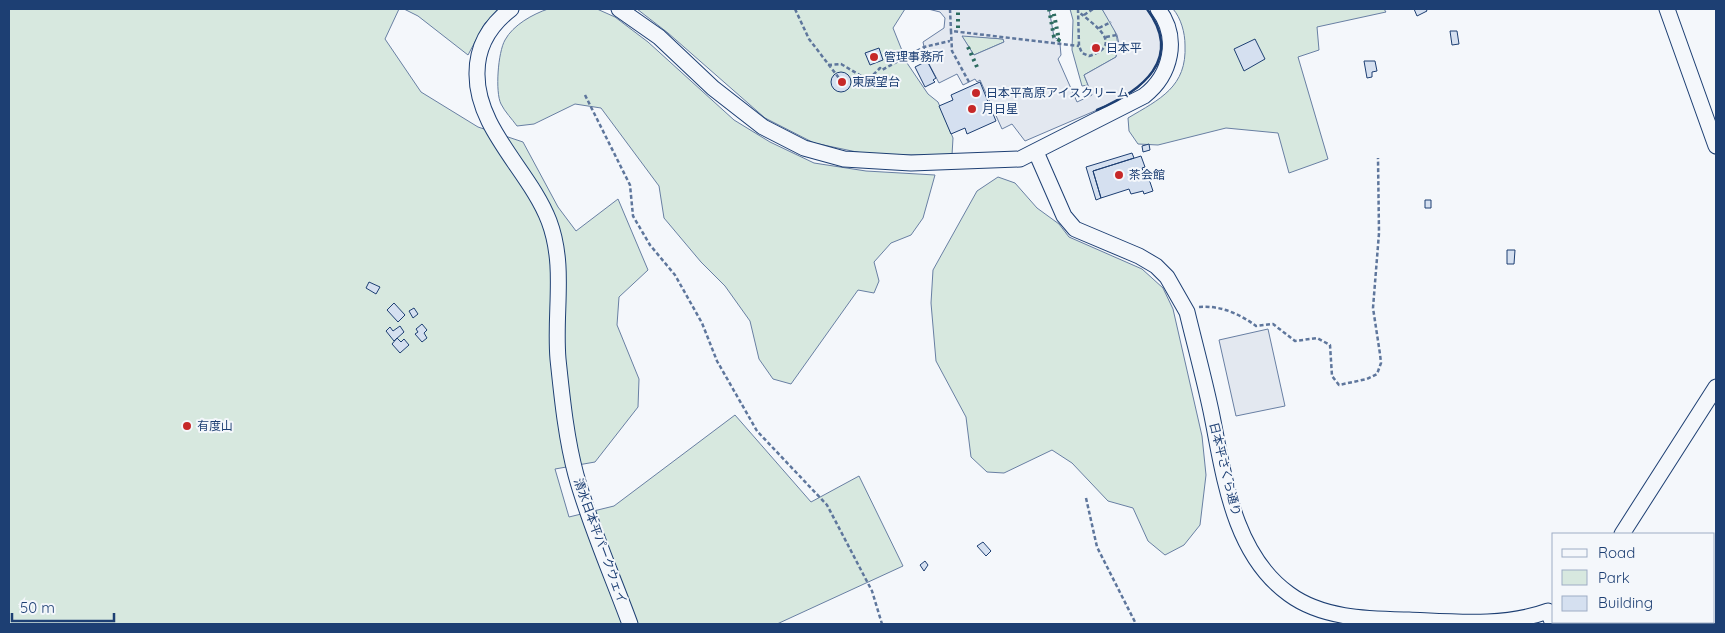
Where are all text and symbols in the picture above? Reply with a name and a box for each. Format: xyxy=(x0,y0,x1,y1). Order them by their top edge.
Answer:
place label: 日本平 xyxy=(1106,40,1142,55)
marker: 日本平 xyxy=(1090,42,1102,54)
place label: 管理事務所 xyxy=(884,49,944,64)
marker: 管理事務所 xyxy=(868,51,880,63)
place label: 東展望台 xyxy=(852,74,900,89)
marker: 東展望台 xyxy=(836,76,848,88)
place label: 日本平高原アイスクリーム xyxy=(986,85,1129,100)
marker: 日本平高原アイスクリーム xyxy=(970,87,982,99)
place label: 月日星 xyxy=(982,101,1018,116)
marker: 月日星 xyxy=(966,103,978,115)
place label: 茶会館 xyxy=(1129,167,1165,182)
marker: 茶会館 xyxy=(1113,169,1125,181)
place label: 有度山 xyxy=(197,418,233,433)
marker: 有度山 xyxy=(181,420,193,432)
street label: 日本平さくら通り xyxy=(1207,420,1244,517)
street label: 清水日本平パークウェイ xyxy=(571,476,630,605)
legend xyxy=(1552,533,1715,623)
text: Road xyxy=(1598,543,1635,562)
text: Park xyxy=(1598,568,1630,587)
scale bar xyxy=(12,590,115,622)
text: Building xyxy=(1598,593,1653,612)
text: 50 m xyxy=(20,598,55,617)

